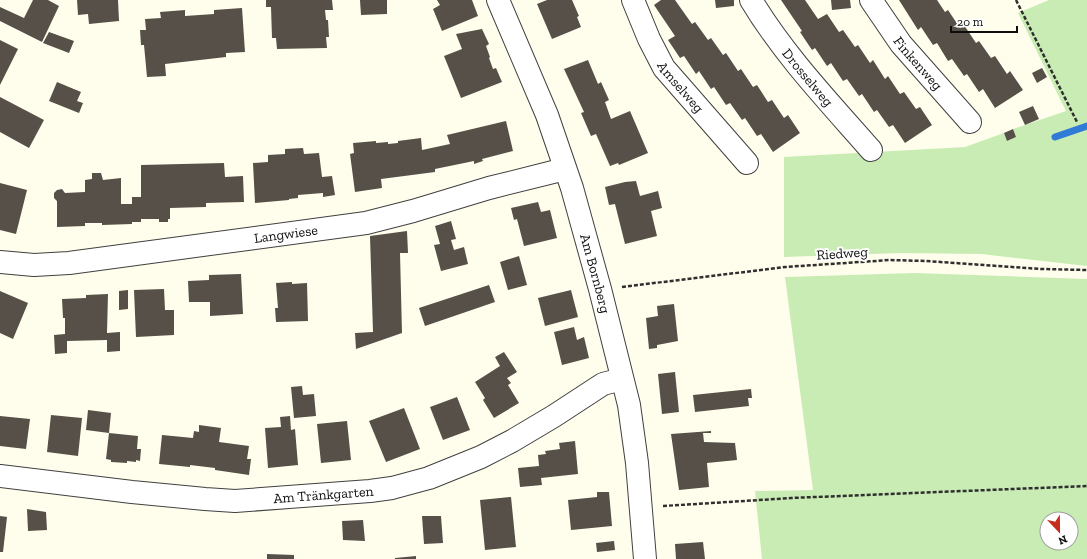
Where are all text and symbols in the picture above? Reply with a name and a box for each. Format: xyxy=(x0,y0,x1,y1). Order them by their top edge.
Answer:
scale bar xyxy=(951,8,1017,34)
text: 20 m xyxy=(957,15,984,29)
street label: Finkenweg xyxy=(889,33,946,94)
street label: Drosselweg xyxy=(778,45,837,110)
street label: Amselweg xyxy=(653,59,707,117)
street label: Langwiese xyxy=(253,222,319,247)
street label: Am Bornberg xyxy=(576,232,614,316)
street label: Riedweg xyxy=(816,243,869,264)
street label: Am Tränkgarten xyxy=(273,483,374,507)
north arrow xyxy=(1039,511,1079,551)
text: N xyxy=(1056,532,1069,548)

